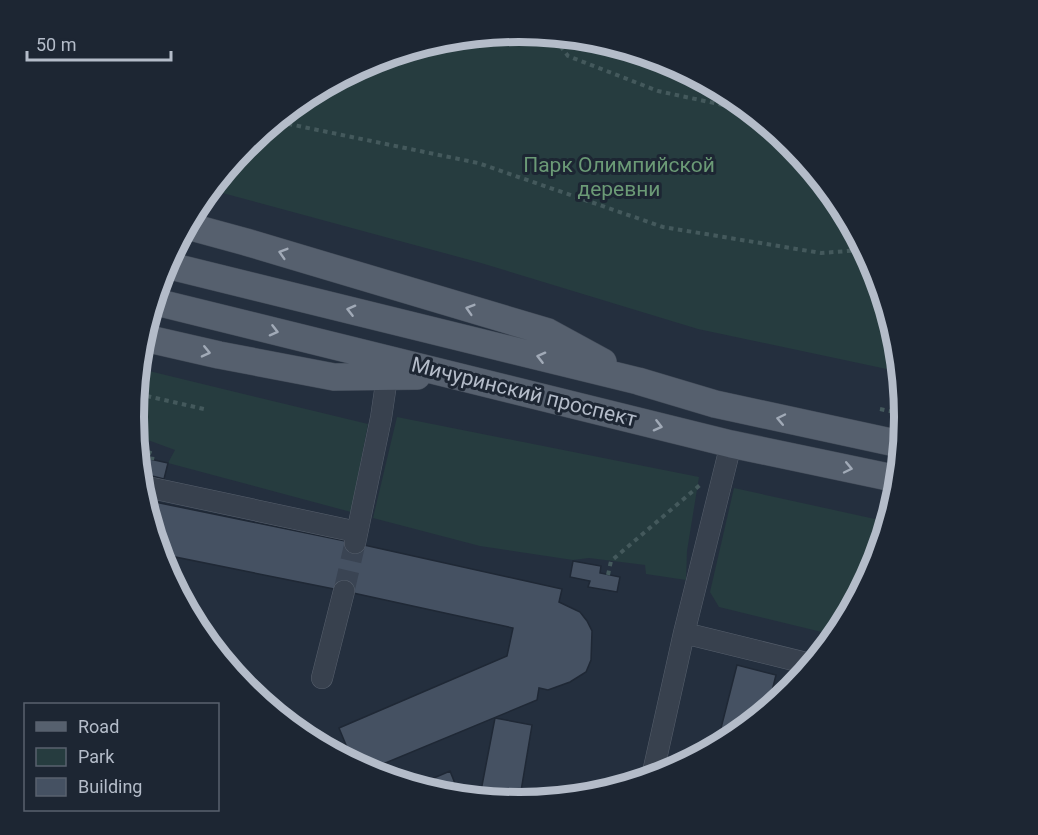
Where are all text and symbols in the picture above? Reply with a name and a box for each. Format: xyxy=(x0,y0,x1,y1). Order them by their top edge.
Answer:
scale bar xyxy=(27,24,171,62)
text: 50 m xyxy=(36,34,76,55)
park label: Парк Олимпийской деревни xyxy=(523,153,715,201)
one-way arrow xyxy=(278,248,289,260)
one-way arrow xyxy=(465,304,476,316)
one-way arrow xyxy=(347,305,357,318)
one-way arrow xyxy=(269,323,279,336)
one-way arrow xyxy=(200,345,210,358)
one-way arrow xyxy=(536,351,546,364)
street label: Мичуринский проспект xyxy=(409,352,639,432)
one-way arrow xyxy=(776,413,786,426)
one-way arrow xyxy=(653,418,663,431)
one-way arrow xyxy=(843,461,853,474)
legend xyxy=(24,703,219,811)
text: Road xyxy=(78,716,119,737)
text: Park xyxy=(78,746,115,767)
text: Building xyxy=(78,776,142,797)

